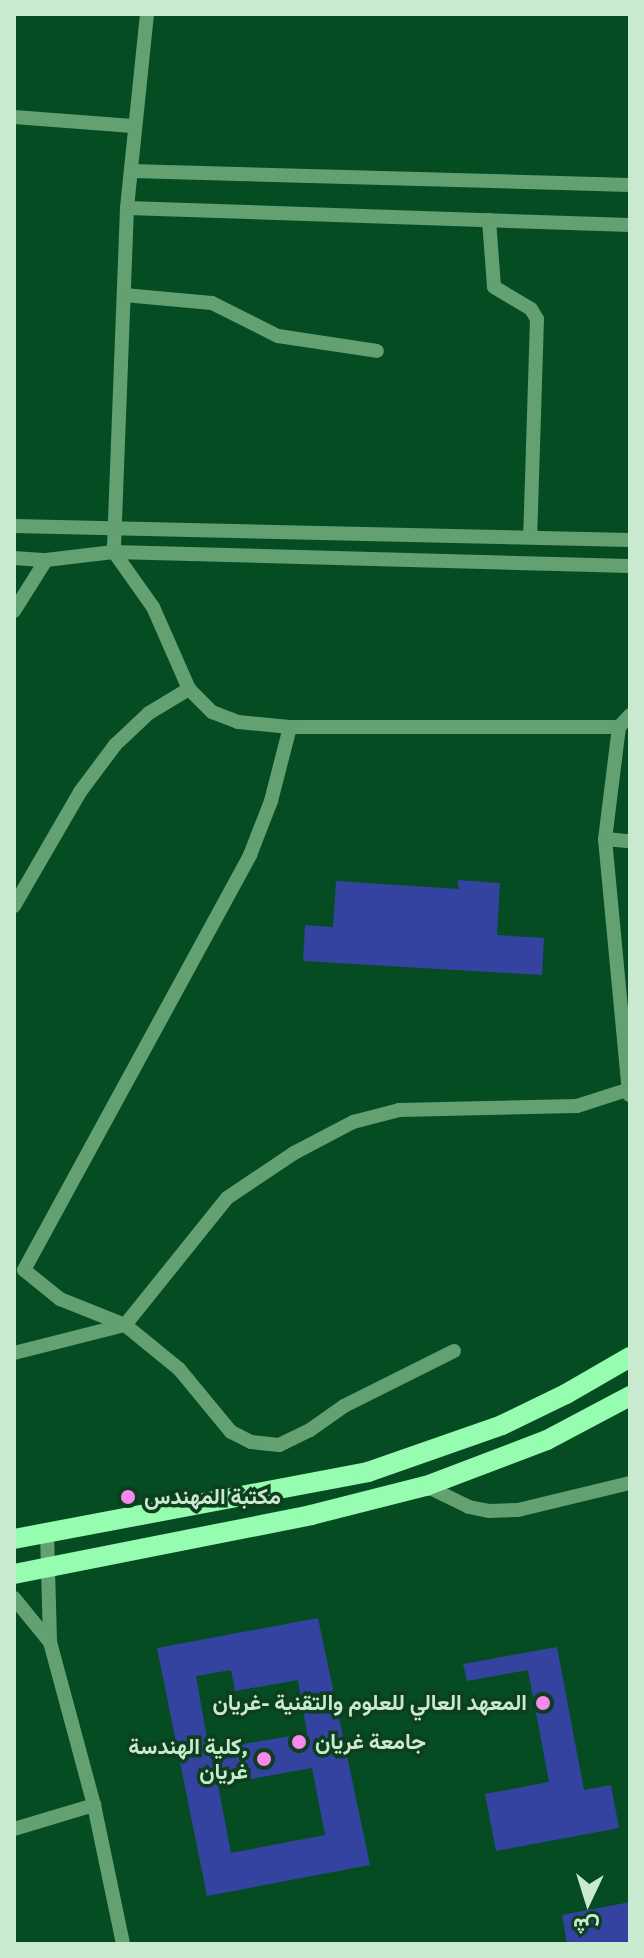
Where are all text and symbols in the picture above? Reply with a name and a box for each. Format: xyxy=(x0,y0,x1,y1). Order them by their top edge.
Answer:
place label: مكتبة المهندس xyxy=(144,1484,281,1510)
marker: مكتبة المهندس xyxy=(119,1488,137,1506)
place label: المعهد العالي للعلوم والتقنية -غريان xyxy=(212,1690,527,1716)
marker: المعهد العالي للعلوم والتقنية -غريان xyxy=(534,1694,552,1712)
place label: جامعة غريان xyxy=(315,1729,426,1755)
place label: كلية الهندسة, غريان xyxy=(128,1733,248,1784)
marker: جامعة غريان xyxy=(290,1733,308,1751)
marker: كلية الهندسة, غريان xyxy=(255,1750,273,1768)
north arrow xyxy=(548,1862,628,1942)
text: ش xyxy=(572,1912,600,1941)

